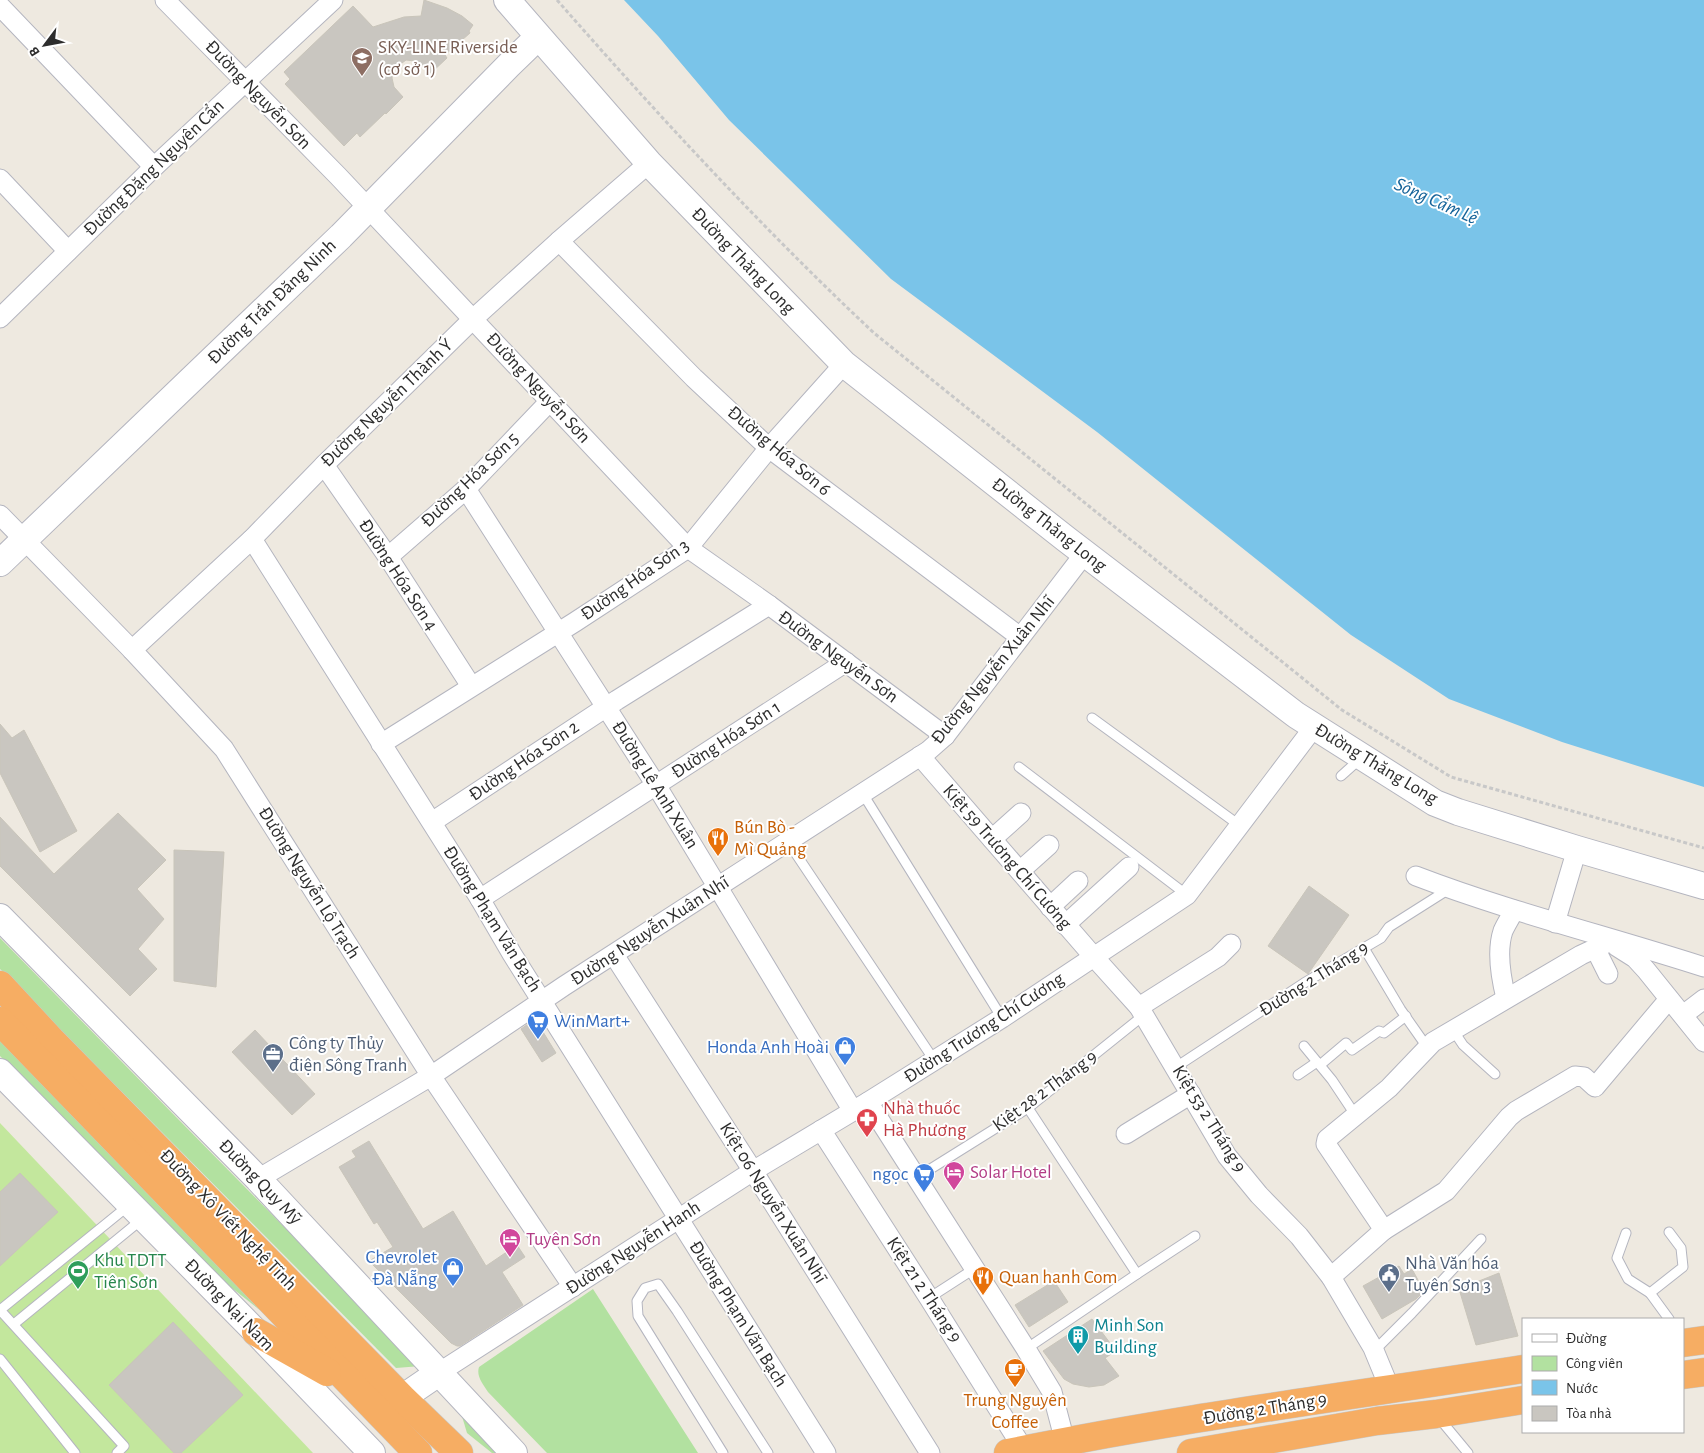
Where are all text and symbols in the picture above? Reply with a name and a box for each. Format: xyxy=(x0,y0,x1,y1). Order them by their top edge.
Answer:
north arrow xyxy=(20,20,70,70)
street label: Đường Nguyễn Sơn xyxy=(201,36,315,153)
place label: SKY-LINE Riverside (cơ sở 1) xyxy=(378,38,518,79)
text: B xyxy=(27,44,43,59)
school or university icon: SKY-LINE Riverside (cơ sở 1) xyxy=(350,46,374,77)
street label: Đường Đặng Nguyên Cẩn xyxy=(79,96,228,240)
water label: Sông Cẩm Lệ xyxy=(1391,174,1481,228)
street label: Đường Thăng Long xyxy=(688,204,799,318)
street label: Đường Trần Đăng Ninh xyxy=(204,236,340,368)
street label: Đường Nguyễn Sơn xyxy=(482,328,595,447)
street label: Đường Nguyễn Thành Ý xyxy=(316,334,457,471)
street label: Đường Hóa Sơn 6 xyxy=(724,402,834,500)
street label: Đường Hóa Sơn 5 xyxy=(418,429,522,531)
street label: Đường Thăng Long xyxy=(988,474,1111,576)
street label: Đường Hóa Sơn 4 xyxy=(355,516,441,634)
street label: Đường Hóa Sơn 3 xyxy=(577,536,693,624)
street label: Đường Nguyễn Xuân Nhĩ xyxy=(927,591,1059,748)
street label: Đường Nguyễn Sơn xyxy=(774,606,902,707)
street label: Đường Hóa Sơn 1 xyxy=(668,698,784,782)
street label: Đường Hóa Sơn 2 xyxy=(466,717,583,805)
street label: Đường Lê Anh Xuân xyxy=(608,718,702,852)
street label: Đường Thăng Long xyxy=(1311,720,1442,809)
street label: Kiệt 59 Trương Chí Cương xyxy=(939,781,1075,934)
street label: Đường Nguyễn Lộ Trạch xyxy=(255,803,364,962)
place label: Bún Bò - Mì Quảng xyxy=(734,818,807,859)
restaurant icon: Bún Bò - Mì Quảng xyxy=(706,826,730,857)
street label: Đường Phạm Văn Bạch xyxy=(439,843,545,995)
street label: Đường Nguyễn Xuân Nhĩ xyxy=(567,872,733,989)
street label: Đường 2 Tháng 9 xyxy=(1256,938,1372,1020)
street label: Đường Trương Chí Cương xyxy=(900,969,1068,1087)
supermarket icon: WinMart+ xyxy=(526,1009,550,1040)
place label: WinMart+ xyxy=(554,1012,630,1031)
place label: Công ty Thủy điện Sông Tranh xyxy=(289,1034,407,1075)
shop icon: Honda Anh Hoài xyxy=(833,1035,857,1066)
place label: Honda Anh Hoài xyxy=(707,1038,829,1057)
office icon: Công ty Thủy điện Sông Tranh xyxy=(261,1042,285,1073)
street label: Kiệt 28 2 Tháng 9 xyxy=(989,1047,1101,1135)
street label: Kiệt 53 2 Tháng 9 xyxy=(1169,1062,1250,1176)
place label: Nhà thuốc Hà Phương xyxy=(883,1099,967,1140)
pharmacy icon: Nhà thuốc Hà Phương xyxy=(855,1107,879,1138)
street label: Kiệt 06 Nguyễn Xuân Nhĩ xyxy=(716,1119,831,1287)
street label: Đường Quy Mỹ xyxy=(215,1136,305,1228)
street label: Đường Xô Viết Nghệ Tĩnh xyxy=(156,1146,300,1294)
hotel icon: Solar Hotel xyxy=(942,1160,966,1191)
supermarket icon: ngọc xyxy=(912,1162,936,1193)
place label: Solar Hotel xyxy=(970,1163,1052,1182)
place label: ngọc xyxy=(872,1165,908,1184)
street label: Đường Nguyễn Hanh xyxy=(562,1197,704,1298)
hotel icon: Tuyên Sơn xyxy=(498,1227,522,1258)
place label: Tuyên Sơn xyxy=(526,1230,601,1249)
street label: Kiệt 21 2 Tháng 9 xyxy=(883,1234,965,1346)
street label: Đường Phạm Văn Bạch xyxy=(685,1238,791,1390)
place label: Chevrolet Đà Nẵng xyxy=(365,1248,438,1289)
place label: Khu TDTT Tiên Sơn xyxy=(94,1251,167,1292)
place label: Nhà Văn hóa Tuyên Sơn 3 xyxy=(1405,1254,1499,1295)
street label: Đường Nại Nam xyxy=(181,1255,277,1355)
shop icon: Chevrolet Đà Nẵng xyxy=(441,1256,465,1287)
sports icon: Khu TDTT Tiên Sơn xyxy=(66,1259,90,1290)
public building icon: Nhà Văn hóa Tuyên Sơn 3 xyxy=(1377,1262,1401,1293)
restaurant icon: Quan hanh Com xyxy=(971,1265,995,1296)
place label: Quan hanh Com xyxy=(999,1268,1117,1287)
place label: Minh Son Building xyxy=(1094,1316,1164,1357)
legend xyxy=(1522,1318,1684,1433)
building icon: Minh Son Building xyxy=(1066,1324,1090,1355)
text: Đường xyxy=(1566,1331,1607,1346)
text: Công viên xyxy=(1566,1356,1623,1371)
cafe icon: Trung Nguyên Coffee xyxy=(1003,1357,1027,1388)
text: Nước xyxy=(1566,1381,1598,1396)
street label: Đường 2 Tháng 9 xyxy=(1202,1390,1328,1428)
place label: Trung Nguyên Coffee xyxy=(963,1391,1067,1432)
text: Tòa nhà xyxy=(1566,1406,1612,1421)

